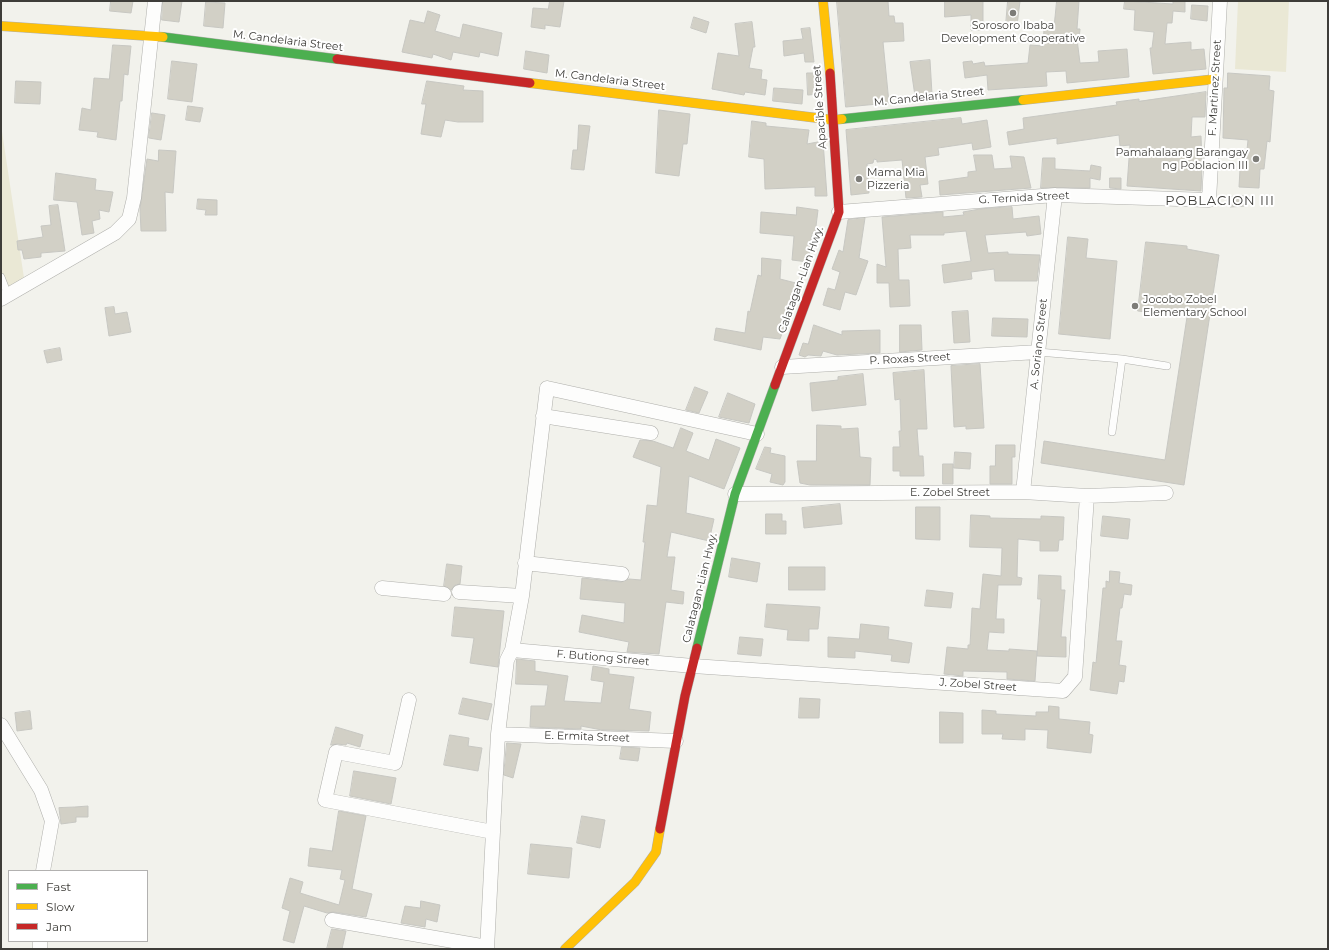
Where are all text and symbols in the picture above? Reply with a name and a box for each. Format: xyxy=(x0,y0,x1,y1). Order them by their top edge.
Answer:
marker: Sorosoro Ibaba Development Cooperative xyxy=(1008,8,1018,18)
place label: Sorosoro Ibaba Development Cooperative xyxy=(941,19,1085,45)
street label: M. Candelaria Street xyxy=(232,28,344,54)
street label: F. Martinez Street xyxy=(1206,39,1224,137)
street label: Apacible Street xyxy=(810,65,830,149)
street label: M. Candelaria Street xyxy=(554,67,666,93)
street label: M. Candelaria Street xyxy=(873,85,985,109)
place label: Pamahalaang Barangay ng Poblacion III xyxy=(1115,146,1248,172)
marker: Pamahalaang Barangay ng Poblacion III xyxy=(1251,154,1261,164)
place label: Mama Mia Pizzeria xyxy=(867,166,925,192)
marker: Mama Mia Pizzeria xyxy=(854,174,864,184)
street label: G. Ternida Street xyxy=(978,189,1070,207)
district label: POBLACION III xyxy=(1165,193,1275,209)
street label: Calatagan-Lian Hwy. xyxy=(776,225,826,335)
place label: Jocobo Zobel Elementary School xyxy=(1143,293,1247,319)
street label: A. Soriano Street xyxy=(1028,298,1050,390)
marker: Jocobo Zobel Elementary School xyxy=(1130,301,1140,311)
street label: P. Roxas Street xyxy=(869,350,951,368)
street label: E. Zobel Street xyxy=(910,486,990,500)
street label: Calatagan-Lian Hwy. xyxy=(680,532,720,644)
street label: F. Butiong Street xyxy=(556,647,650,669)
street label: J. Zobel Street xyxy=(939,676,1017,694)
street label: E. Ermita Street xyxy=(544,729,630,745)
legend xyxy=(8,870,148,942)
text: Fast xyxy=(46,879,71,894)
text: Slow xyxy=(46,899,75,914)
text: Jam xyxy=(46,919,72,934)

